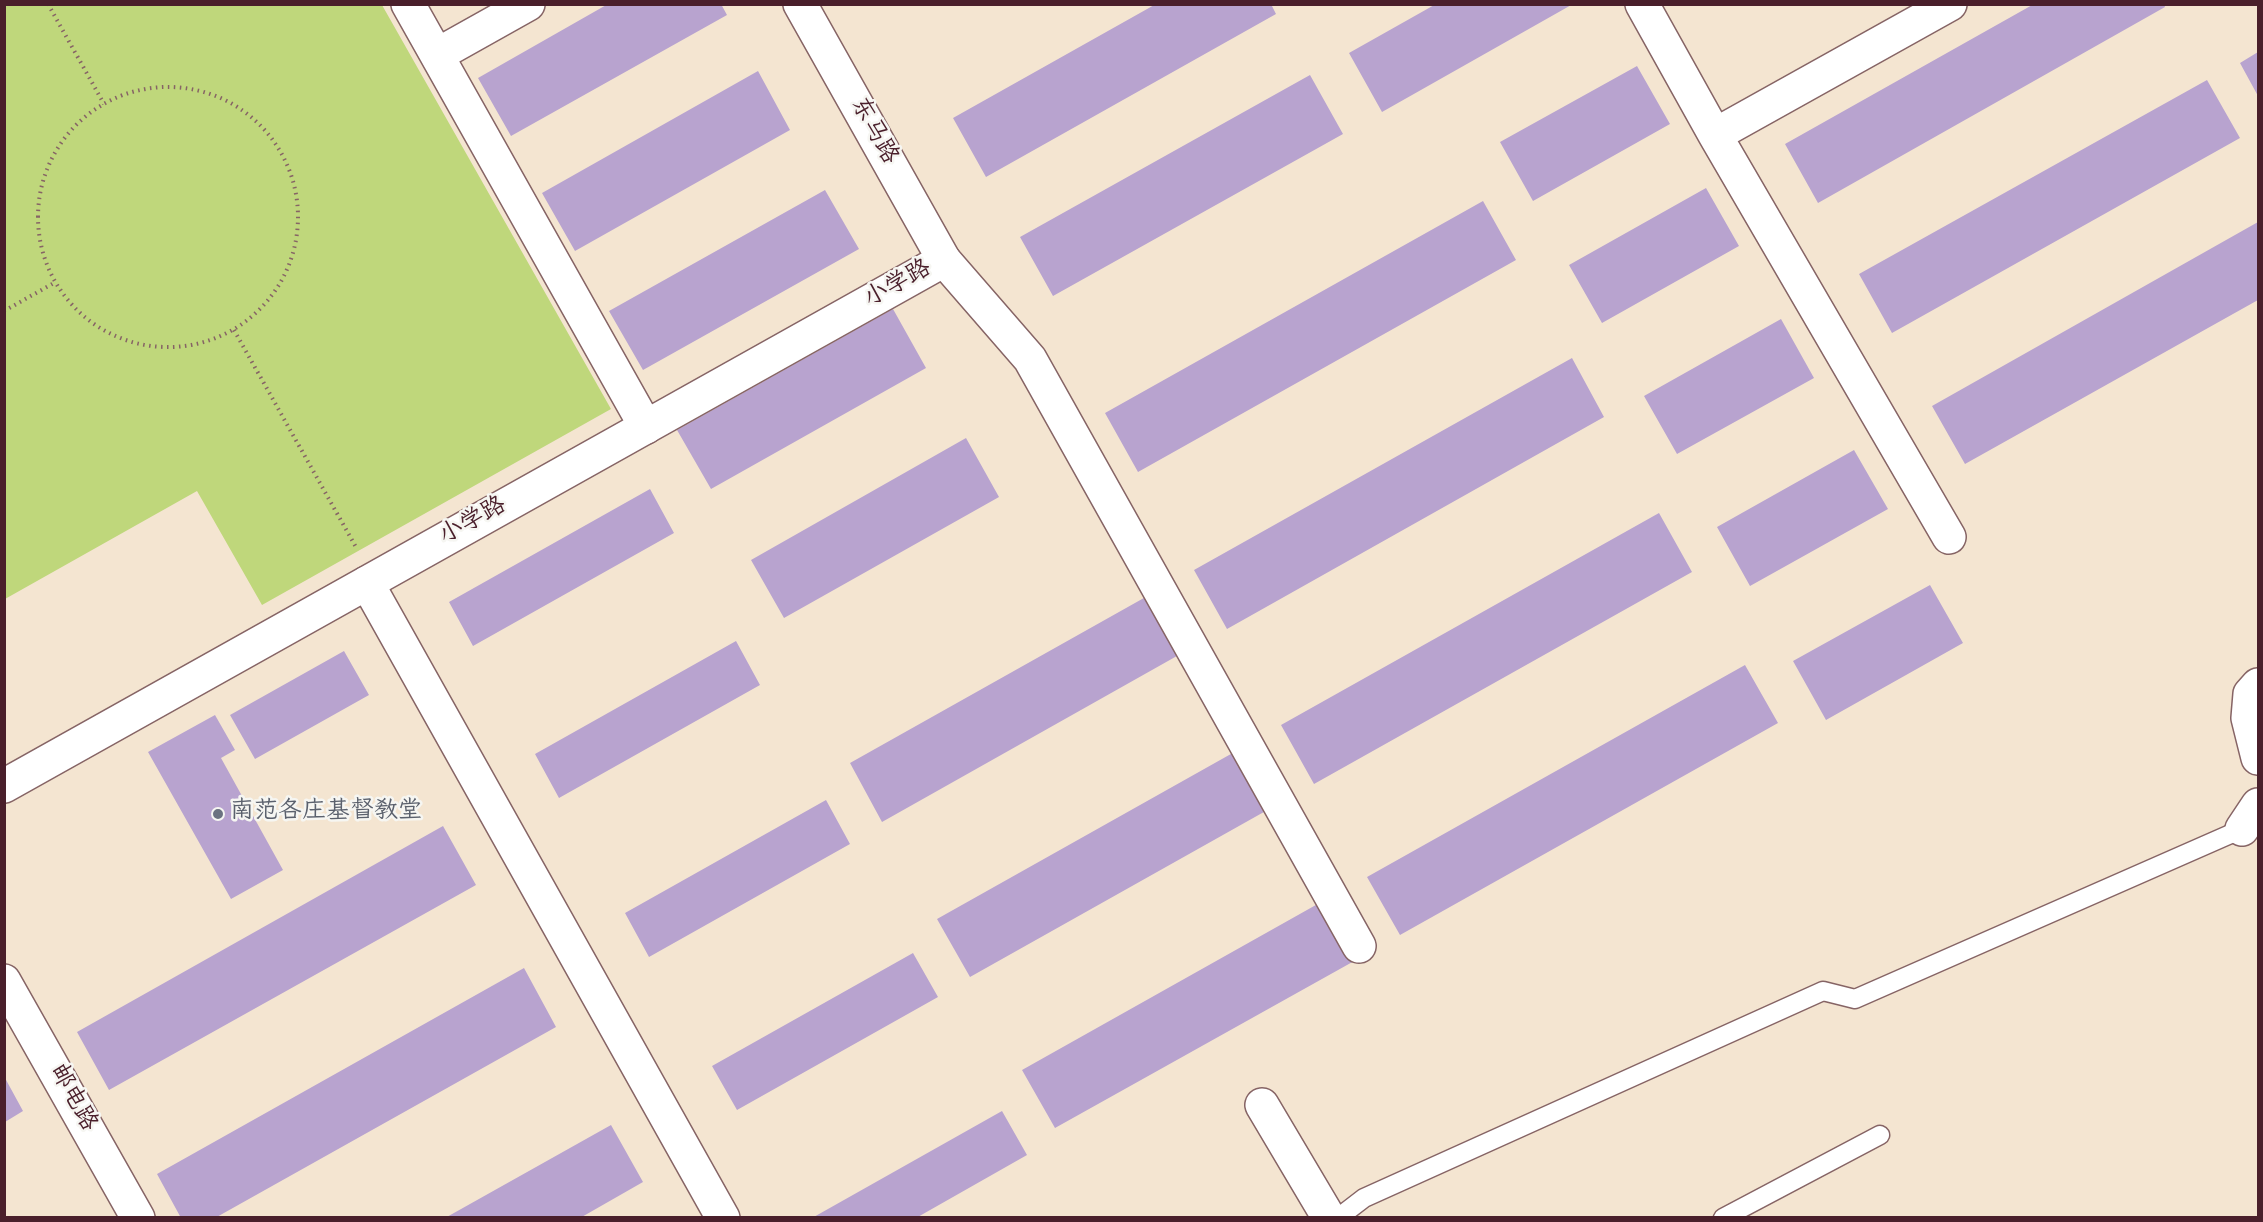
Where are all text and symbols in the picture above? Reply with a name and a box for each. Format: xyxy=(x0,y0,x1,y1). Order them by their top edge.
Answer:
street label: 东马路 xyxy=(842,94,902,170)
street label: 小学路 xyxy=(861,256,937,316)
street label: 小学路 xyxy=(436,493,512,553)
place label: 南范各庄基督教堂 xyxy=(230,800,422,828)
marker: 南范各庄基督教堂 xyxy=(211,807,225,821)
street label: 邮电路 xyxy=(41,1061,101,1137)

